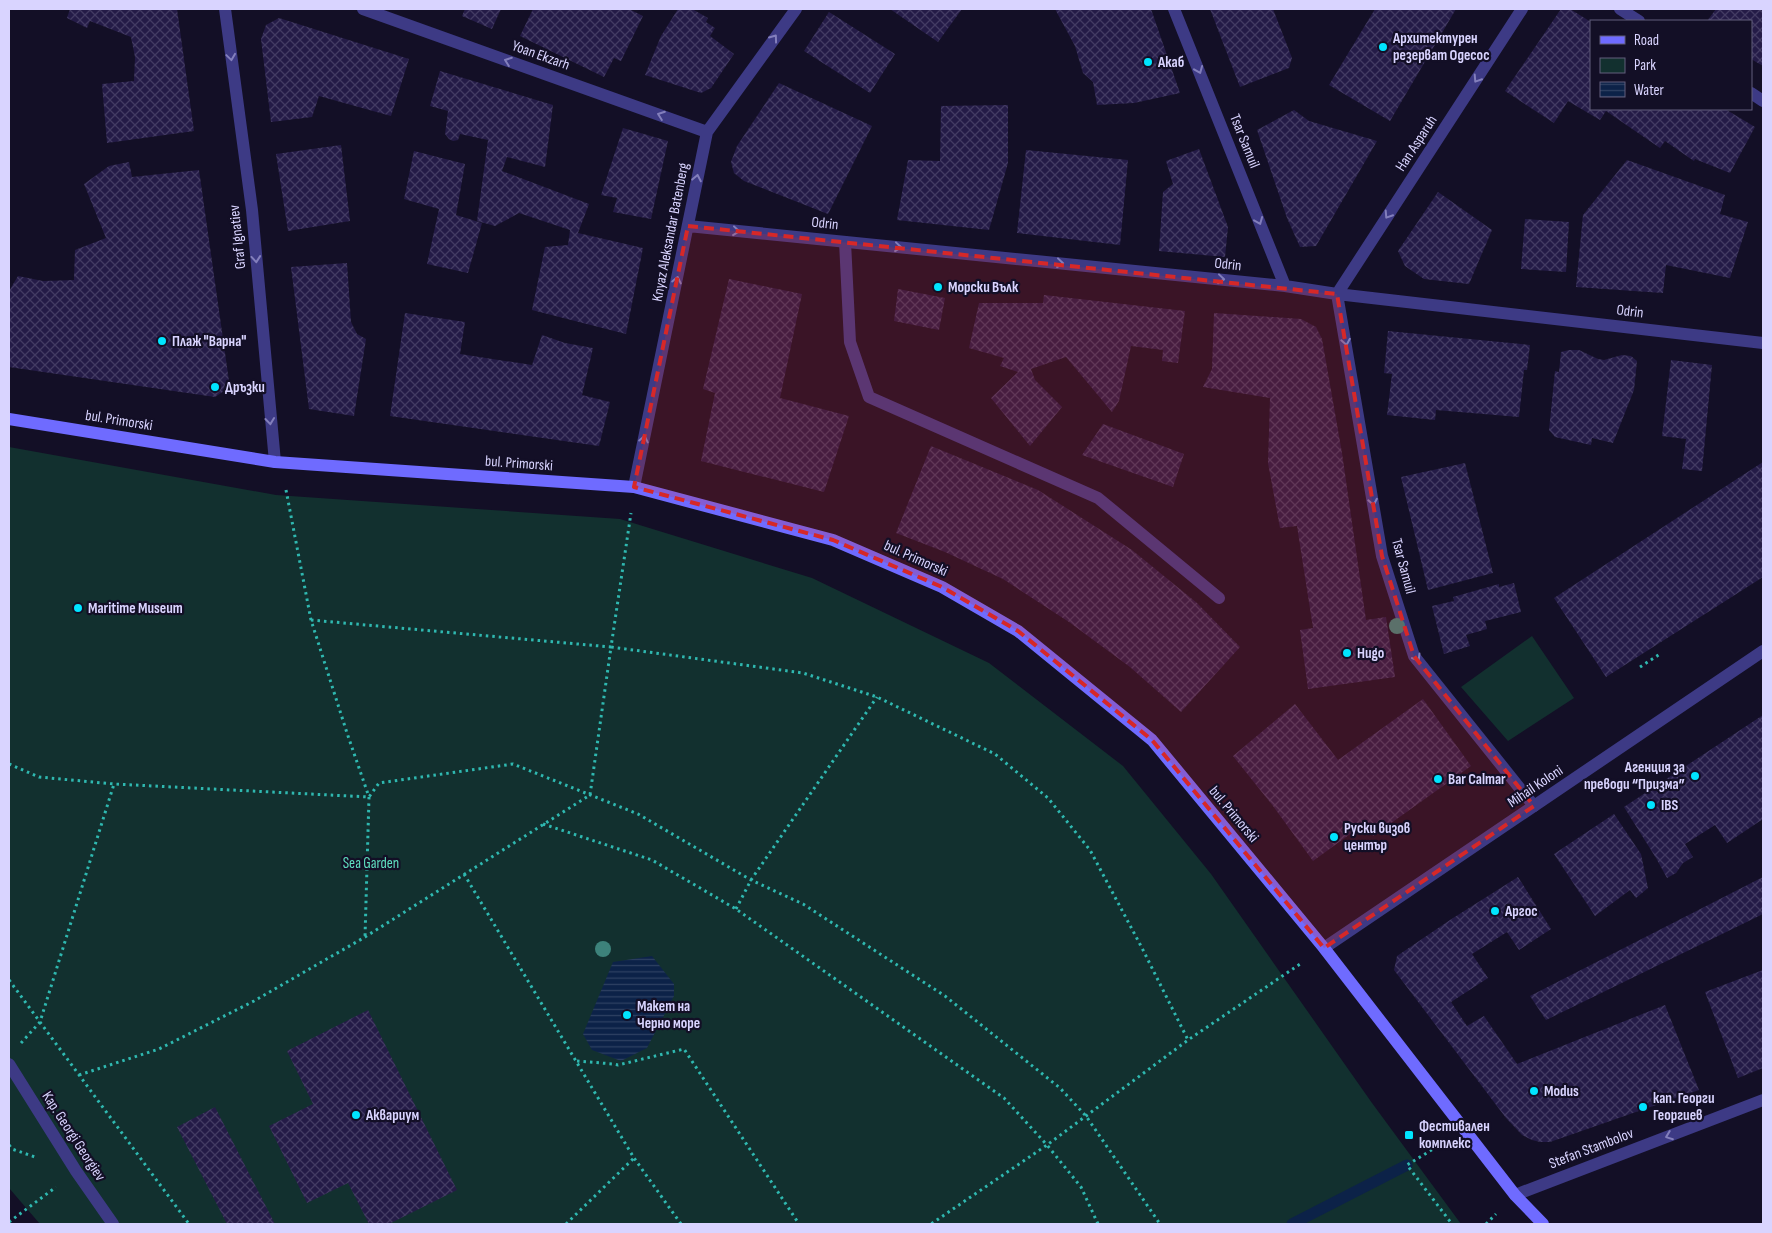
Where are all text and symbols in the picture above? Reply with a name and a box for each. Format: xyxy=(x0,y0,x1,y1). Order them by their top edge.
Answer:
legend xyxy=(1590,20,1752,110)
place label: Архитектурен резерват Одесос xyxy=(1392,29,1489,65)
text: Road xyxy=(1634,31,1659,50)
one-way arrow xyxy=(768,35,777,44)
street label: Yoan Ekzarh xyxy=(509,36,572,75)
marker: Архитектурен резерват Одесос xyxy=(1377,41,1389,53)
one-way arrow xyxy=(225,53,236,61)
place label: Акаб xyxy=(1157,53,1184,72)
marker: Акаб xyxy=(1142,56,1154,68)
text: Park xyxy=(1634,56,1656,75)
one-way arrow xyxy=(504,57,513,67)
one-way arrow xyxy=(1192,65,1203,74)
one-way arrow xyxy=(1473,74,1483,83)
text: Water xyxy=(1634,81,1665,100)
one-way arrow xyxy=(657,111,666,121)
street label: Tsar Samuil xyxy=(1225,111,1264,171)
street label: Han Asparuh xyxy=(1391,112,1442,175)
street label: Knyaz Aleksandar Batenberg xyxy=(648,161,693,303)
one-way arrow xyxy=(692,174,702,183)
street label: Graf Ignatiev xyxy=(225,204,250,270)
one-way arrow xyxy=(1385,210,1394,219)
street label: Odrin xyxy=(810,213,839,234)
one-way arrow xyxy=(1253,216,1264,225)
one-way arrow xyxy=(733,225,741,236)
one-way arrow xyxy=(894,241,902,252)
street label: Odrin xyxy=(1213,254,1242,275)
one-way arrow xyxy=(250,255,261,263)
one-way arrow xyxy=(1056,257,1064,268)
one-way arrow xyxy=(1218,273,1226,284)
one-way arrow xyxy=(671,276,682,284)
place label: Морски Вълк xyxy=(948,278,1019,297)
marker: Морски Вълк xyxy=(932,281,944,293)
street label: Odrin xyxy=(1615,300,1645,323)
place label: Плаж "Варна" xyxy=(172,332,246,351)
marker: Плаж "Варна" xyxy=(156,335,168,347)
one-way arrow xyxy=(1340,338,1350,346)
place label: Дръзки xyxy=(225,378,265,397)
marker: Дръзки xyxy=(209,381,221,393)
street label: bul. Primorski xyxy=(84,406,154,435)
one-way arrow xyxy=(265,417,276,425)
one-way arrow xyxy=(638,435,649,444)
street label: bul. Primorski xyxy=(484,452,554,475)
one-way arrow xyxy=(1368,498,1378,507)
street label: bul. Primorski xyxy=(881,536,951,581)
street label: Tsar Samuil xyxy=(1387,536,1420,596)
place label: Maritime Museum xyxy=(88,599,183,618)
marker: Maritime Museum xyxy=(72,602,84,614)
place label: Hugo xyxy=(1357,644,1384,663)
marker: Hugo xyxy=(1341,647,1353,659)
one-way arrow xyxy=(1410,653,1420,662)
place label: Агенция за преводи “Призма” xyxy=(1584,758,1685,794)
street label: Mihail Koloni xyxy=(1504,761,1567,812)
place label: Bar Calmar xyxy=(1448,770,1506,789)
marker: Агенция за преводи “Призма” xyxy=(1689,770,1701,782)
marker: Bar Calmar xyxy=(1432,773,1444,785)
street label: bul. Primorski xyxy=(1205,782,1263,847)
place label: IBS xyxy=(1661,796,1678,815)
marker: IBS xyxy=(1645,799,1657,811)
place label: Руски визов център xyxy=(1344,819,1410,855)
marker: Руски визов център xyxy=(1328,831,1340,843)
park label: Sea Garden xyxy=(343,854,399,873)
place label: Аргос xyxy=(1504,902,1538,921)
marker: Аргос xyxy=(1489,905,1501,917)
place label: Макет на Черно море xyxy=(637,997,700,1033)
marker: Макет на Черно море xyxy=(621,1009,633,1021)
place label: Modus xyxy=(1544,1082,1579,1101)
marker: Modus xyxy=(1528,1085,1540,1097)
street label: Kap. Georgi Georgiev xyxy=(38,1088,110,1185)
place label: кап. Георги Георгиев xyxy=(1653,1089,1714,1125)
marker: кап. Георги Георгиев xyxy=(1637,1101,1649,1113)
place label: Аквариум xyxy=(365,1106,420,1125)
marker: Аквариум xyxy=(350,1109,362,1121)
place label: Фестивален комплекс xyxy=(1419,1117,1490,1153)
street label: Stefan Stambolov xyxy=(1546,1124,1636,1173)
marker: Фестивален комплекс xyxy=(1403,1129,1415,1141)
one-way arrow xyxy=(1665,1130,1674,1140)

